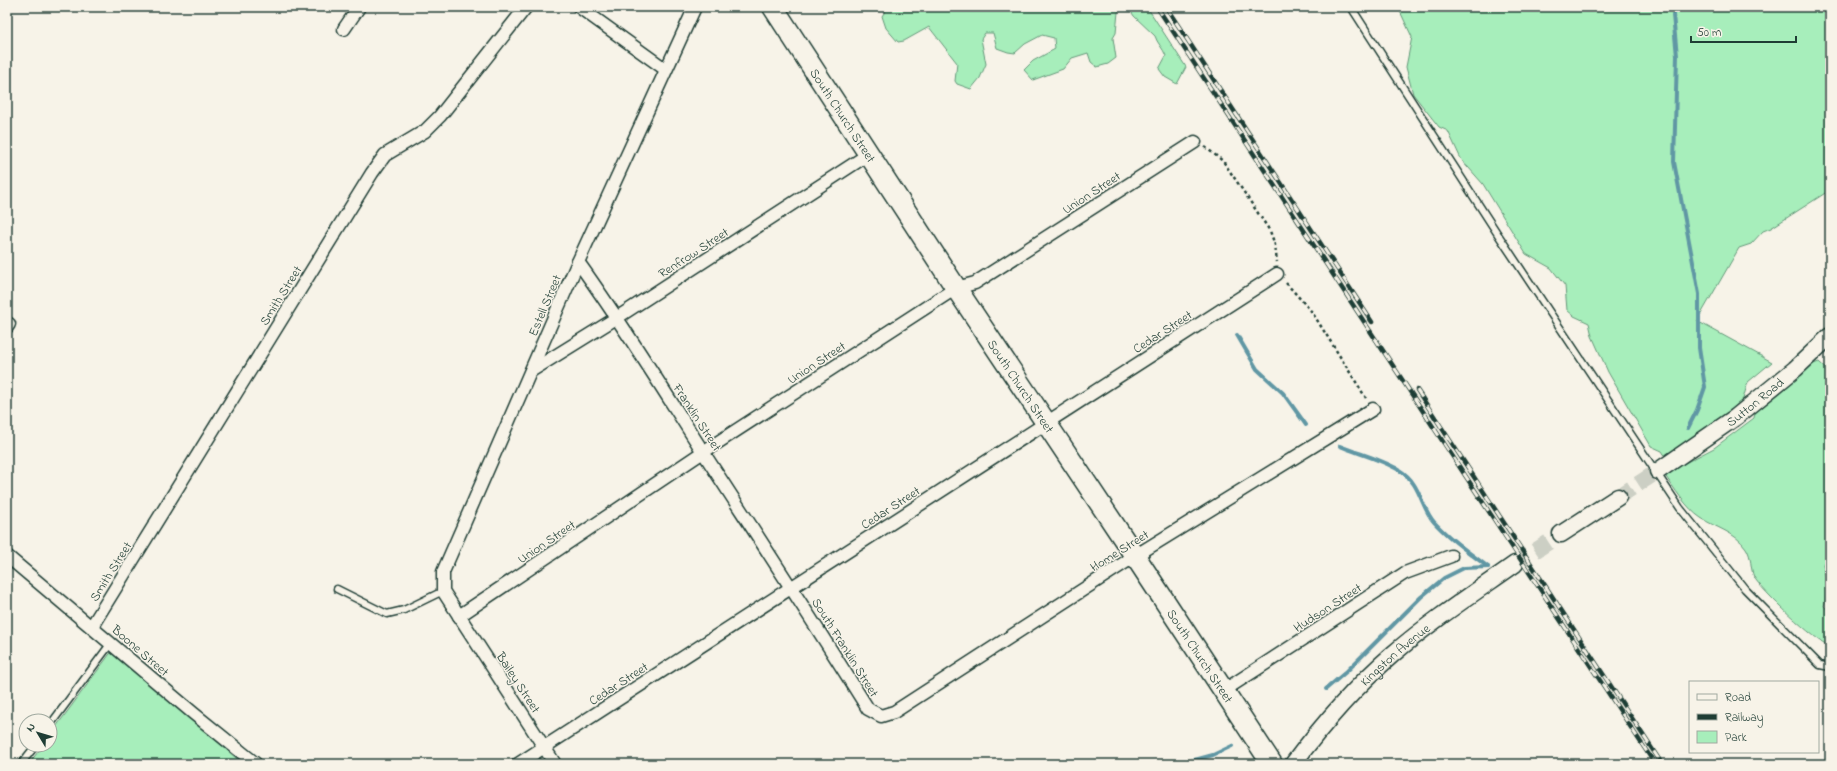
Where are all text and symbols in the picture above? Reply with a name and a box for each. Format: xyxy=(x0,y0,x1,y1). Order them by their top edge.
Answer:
scale bar xyxy=(1691,18,1796,44)
text: 50 m xyxy=(1697,24,1721,42)
street label: South Church Street xyxy=(804,65,880,167)
street label: Union Street xyxy=(1059,167,1125,219)
street label: Renfrow Street xyxy=(655,223,733,283)
street label: Smith Street xyxy=(255,262,308,329)
street label: Estell Street xyxy=(524,271,567,339)
street label: Cedar Street xyxy=(1129,306,1197,359)
street label: South Church Street xyxy=(982,336,1059,438)
street label: Union Street xyxy=(784,337,850,389)
street label: Sutton Road xyxy=(1723,373,1789,432)
street label: Franklin Street xyxy=(667,379,726,456)
street label: Cedar Street xyxy=(857,482,925,535)
street label: Union Street xyxy=(514,516,580,569)
street label: Home Street xyxy=(1087,525,1153,577)
street label: Smith Street xyxy=(85,538,138,605)
street label: Hudson Street xyxy=(1290,579,1366,637)
street label: South Franklin Street xyxy=(807,595,883,702)
street label: South Church Street xyxy=(1161,606,1238,708)
street label: Kingston Avenue xyxy=(1356,619,1435,691)
street label: Boone Street xyxy=(106,620,173,682)
street label: Bailey Street xyxy=(490,648,545,718)
street label: Cedar Street xyxy=(585,658,653,711)
legend xyxy=(1689,681,1819,753)
text: Road xyxy=(1725,689,1751,707)
text: Railway xyxy=(1725,709,1764,728)
north arrow xyxy=(18,713,58,753)
text: N xyxy=(22,720,40,735)
text: Park xyxy=(1725,729,1747,747)

